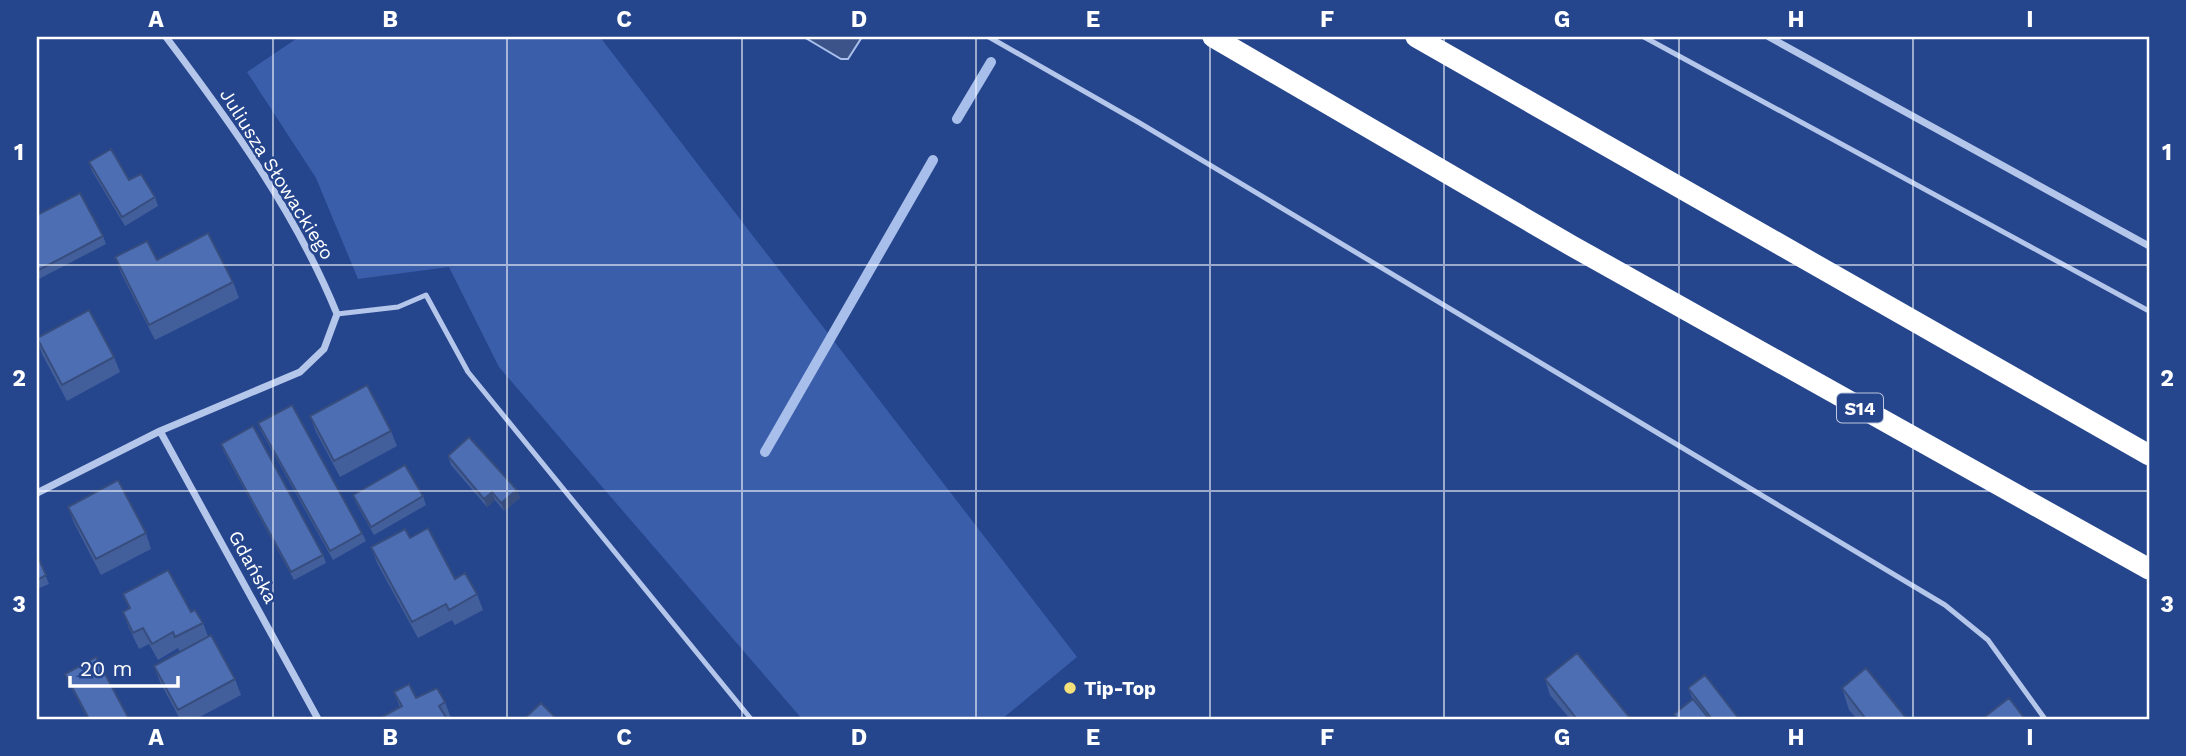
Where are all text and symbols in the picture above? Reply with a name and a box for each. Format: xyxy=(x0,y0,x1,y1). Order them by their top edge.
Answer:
text: A xyxy=(148,6,164,33)
text: B xyxy=(382,6,398,33)
text: C xyxy=(616,6,632,33)
text: D xyxy=(851,6,867,33)
text: E xyxy=(1086,6,1100,33)
text: F xyxy=(1320,6,1334,33)
text: G xyxy=(1554,6,1570,33)
text: H xyxy=(1787,6,1805,33)
text: I xyxy=(2026,6,2034,33)
street label: Juliusza Słowackiego xyxy=(215,84,339,264)
text: 1 xyxy=(14,139,24,166)
text: 1 xyxy=(2162,139,2172,166)
text: 2 xyxy=(12,365,26,392)
text: 2 xyxy=(2160,365,2174,392)
road number: S14 xyxy=(1837,394,1883,422)
street label: Gdańska xyxy=(224,527,282,608)
text: 3 xyxy=(12,591,26,618)
text: 3 xyxy=(2160,591,2174,618)
scale bar xyxy=(70,644,178,688)
text: 20 m xyxy=(80,656,132,681)
place label: Tip-Top xyxy=(1084,677,1156,700)
marker: Tip-Top xyxy=(1062,680,1078,696)
text: A xyxy=(148,724,164,751)
text: B xyxy=(382,724,398,751)
text: C xyxy=(616,724,632,751)
text: D xyxy=(851,724,867,751)
text: E xyxy=(1086,724,1100,751)
text: F xyxy=(1320,724,1334,751)
text: G xyxy=(1554,724,1570,751)
text: H xyxy=(1787,724,1805,751)
text: I xyxy=(2026,724,2034,751)

